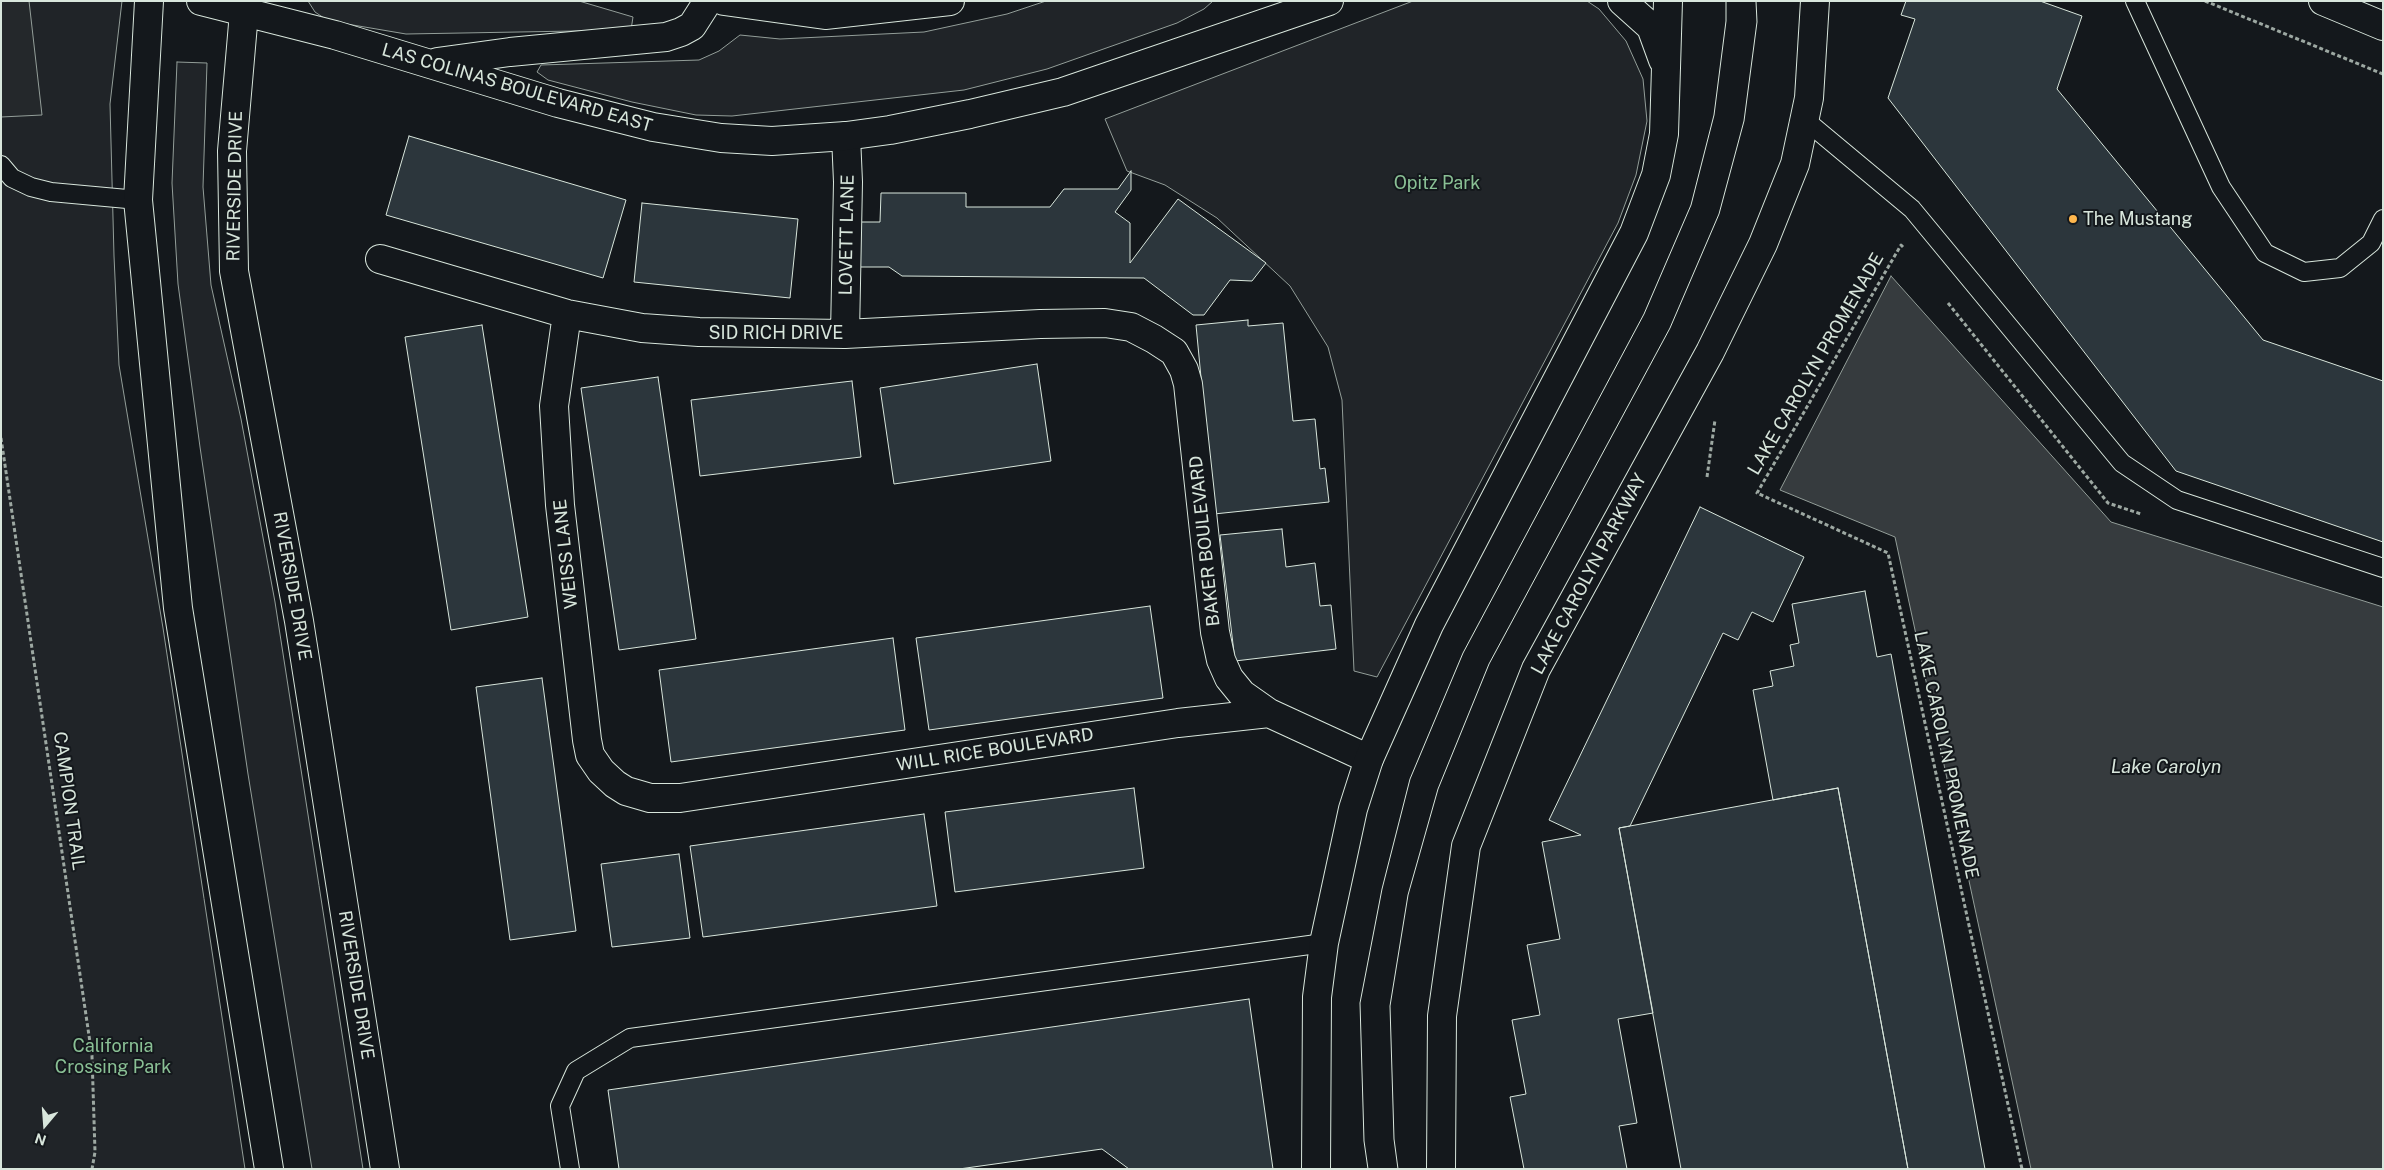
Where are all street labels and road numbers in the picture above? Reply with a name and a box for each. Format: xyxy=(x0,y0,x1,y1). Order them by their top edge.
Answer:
street label: LAS COLINAS BOULEVARD EAST xyxy=(379,39,655,137)
street label: RIVERSIDE DRIVE xyxy=(223,111,247,261)
street label: LOVETT LANE xyxy=(835,174,859,296)
street label: LAKE CAROLYN PROMENADE xyxy=(1743,249,1889,479)
street label: SID RICH DRIVE xyxy=(709,322,843,344)
street label: BAKER BOULEVARD xyxy=(1185,455,1225,627)
street label: LAKE CAROLYN PARKWAY xyxy=(1527,470,1651,678)
street label: WEISS LANE xyxy=(549,498,583,610)
street label: RIVERSIDE DRIVE xyxy=(268,510,316,662)
street label: LAKE CAROLYN PROMENADE xyxy=(1909,629,1983,881)
street label: WILL RICE BOULEVARD xyxy=(895,724,1095,776)
street label: CAMPION TRAIL xyxy=(49,730,89,872)
street label: RIVERSIDE DRIVE xyxy=(334,909,378,1061)

